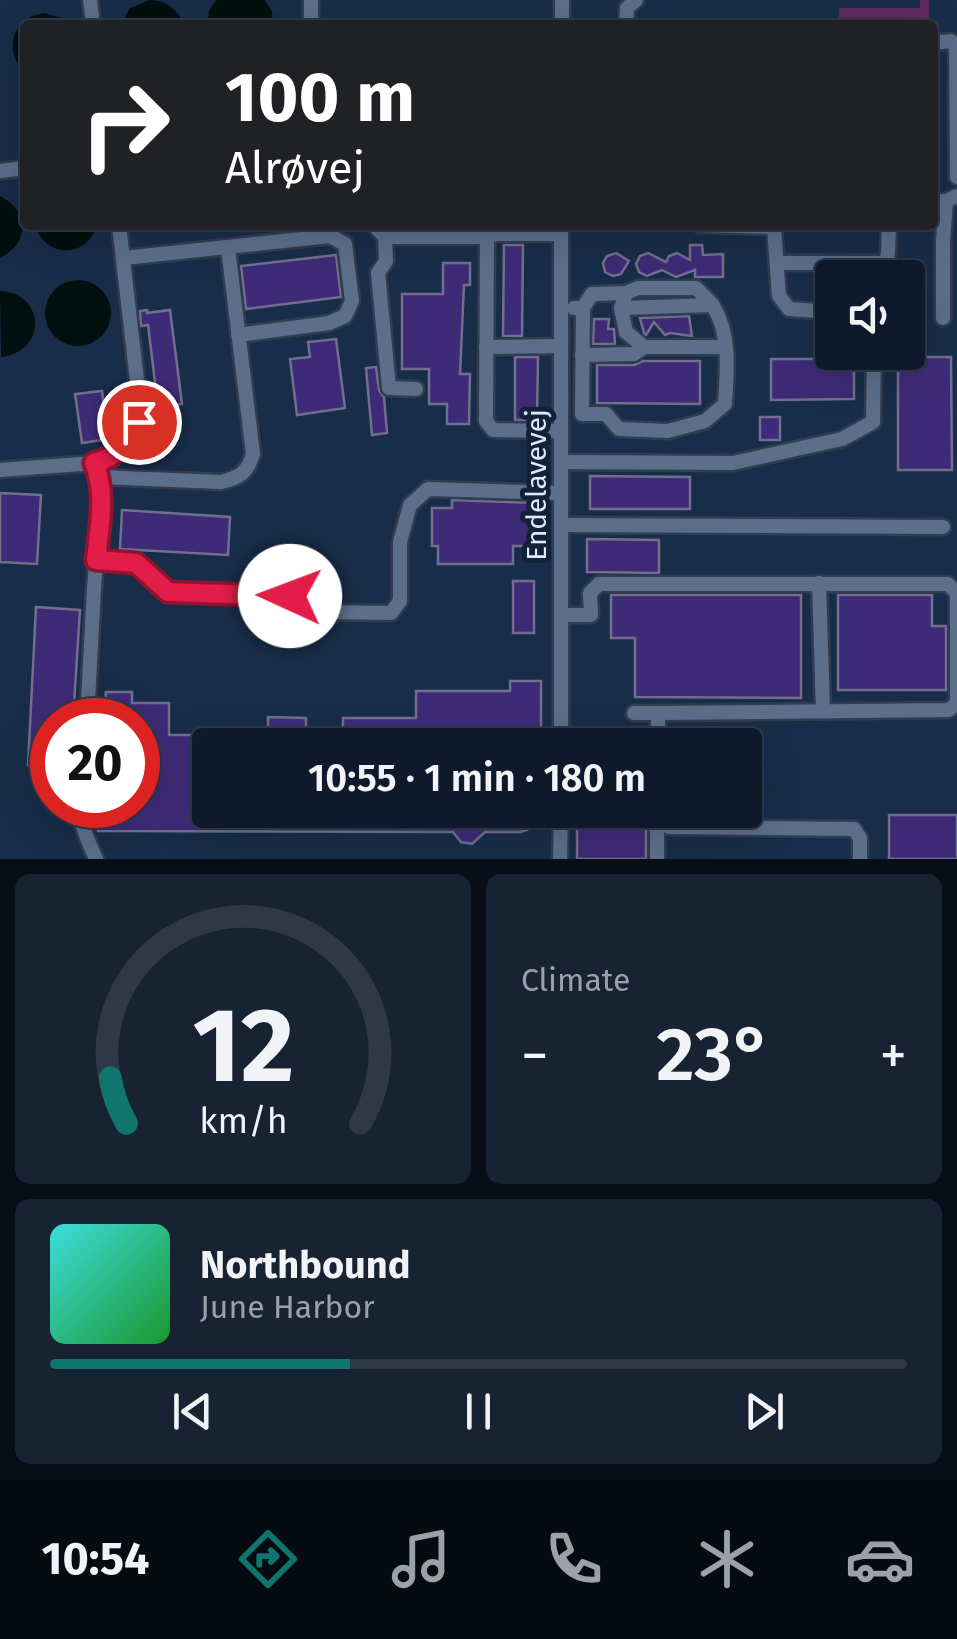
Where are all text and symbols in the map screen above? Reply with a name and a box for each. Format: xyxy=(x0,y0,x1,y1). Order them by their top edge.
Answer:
text: 100 m xyxy=(225,56,415,140)
icon: right xyxy=(60,60,190,190)
text: Alrøvej xyxy=(225,141,365,195)
map controls xyxy=(815,260,925,370)
button: sound xyxy=(815,260,925,370)
pin xyxy=(97,380,182,465)
icon: arrive xyxy=(112,395,167,450)
street label: Endelavevej xyxy=(520,409,553,561)
position arrow xyxy=(238,544,342,648)
speed limit sign: 20 xyxy=(30,698,160,828)
text: 10:55 · 1 min · 180 m xyxy=(308,755,646,801)
text: Climate xyxy=(521,961,630,999)
text: 12 xyxy=(192,984,294,1109)
text: 23° xyxy=(656,1010,772,1100)
text: − xyxy=(521,1023,549,1089)
text: + xyxy=(880,1023,907,1089)
text: km/h xyxy=(199,1100,287,1142)
text: Northbound xyxy=(200,1242,411,1288)
text: June Harbor xyxy=(200,1288,375,1326)
icon: previous xyxy=(165,1384,220,1439)
icon: pause xyxy=(451,1384,506,1439)
icon: next xyxy=(737,1384,792,1439)
icon: directions xyxy=(233,1524,303,1594)
icon: music xyxy=(386,1524,456,1594)
icon: phone xyxy=(539,1524,609,1594)
icon: climate xyxy=(692,1524,762,1594)
icon: car xyxy=(845,1524,915,1594)
text: 10:54 xyxy=(42,1532,150,1586)

